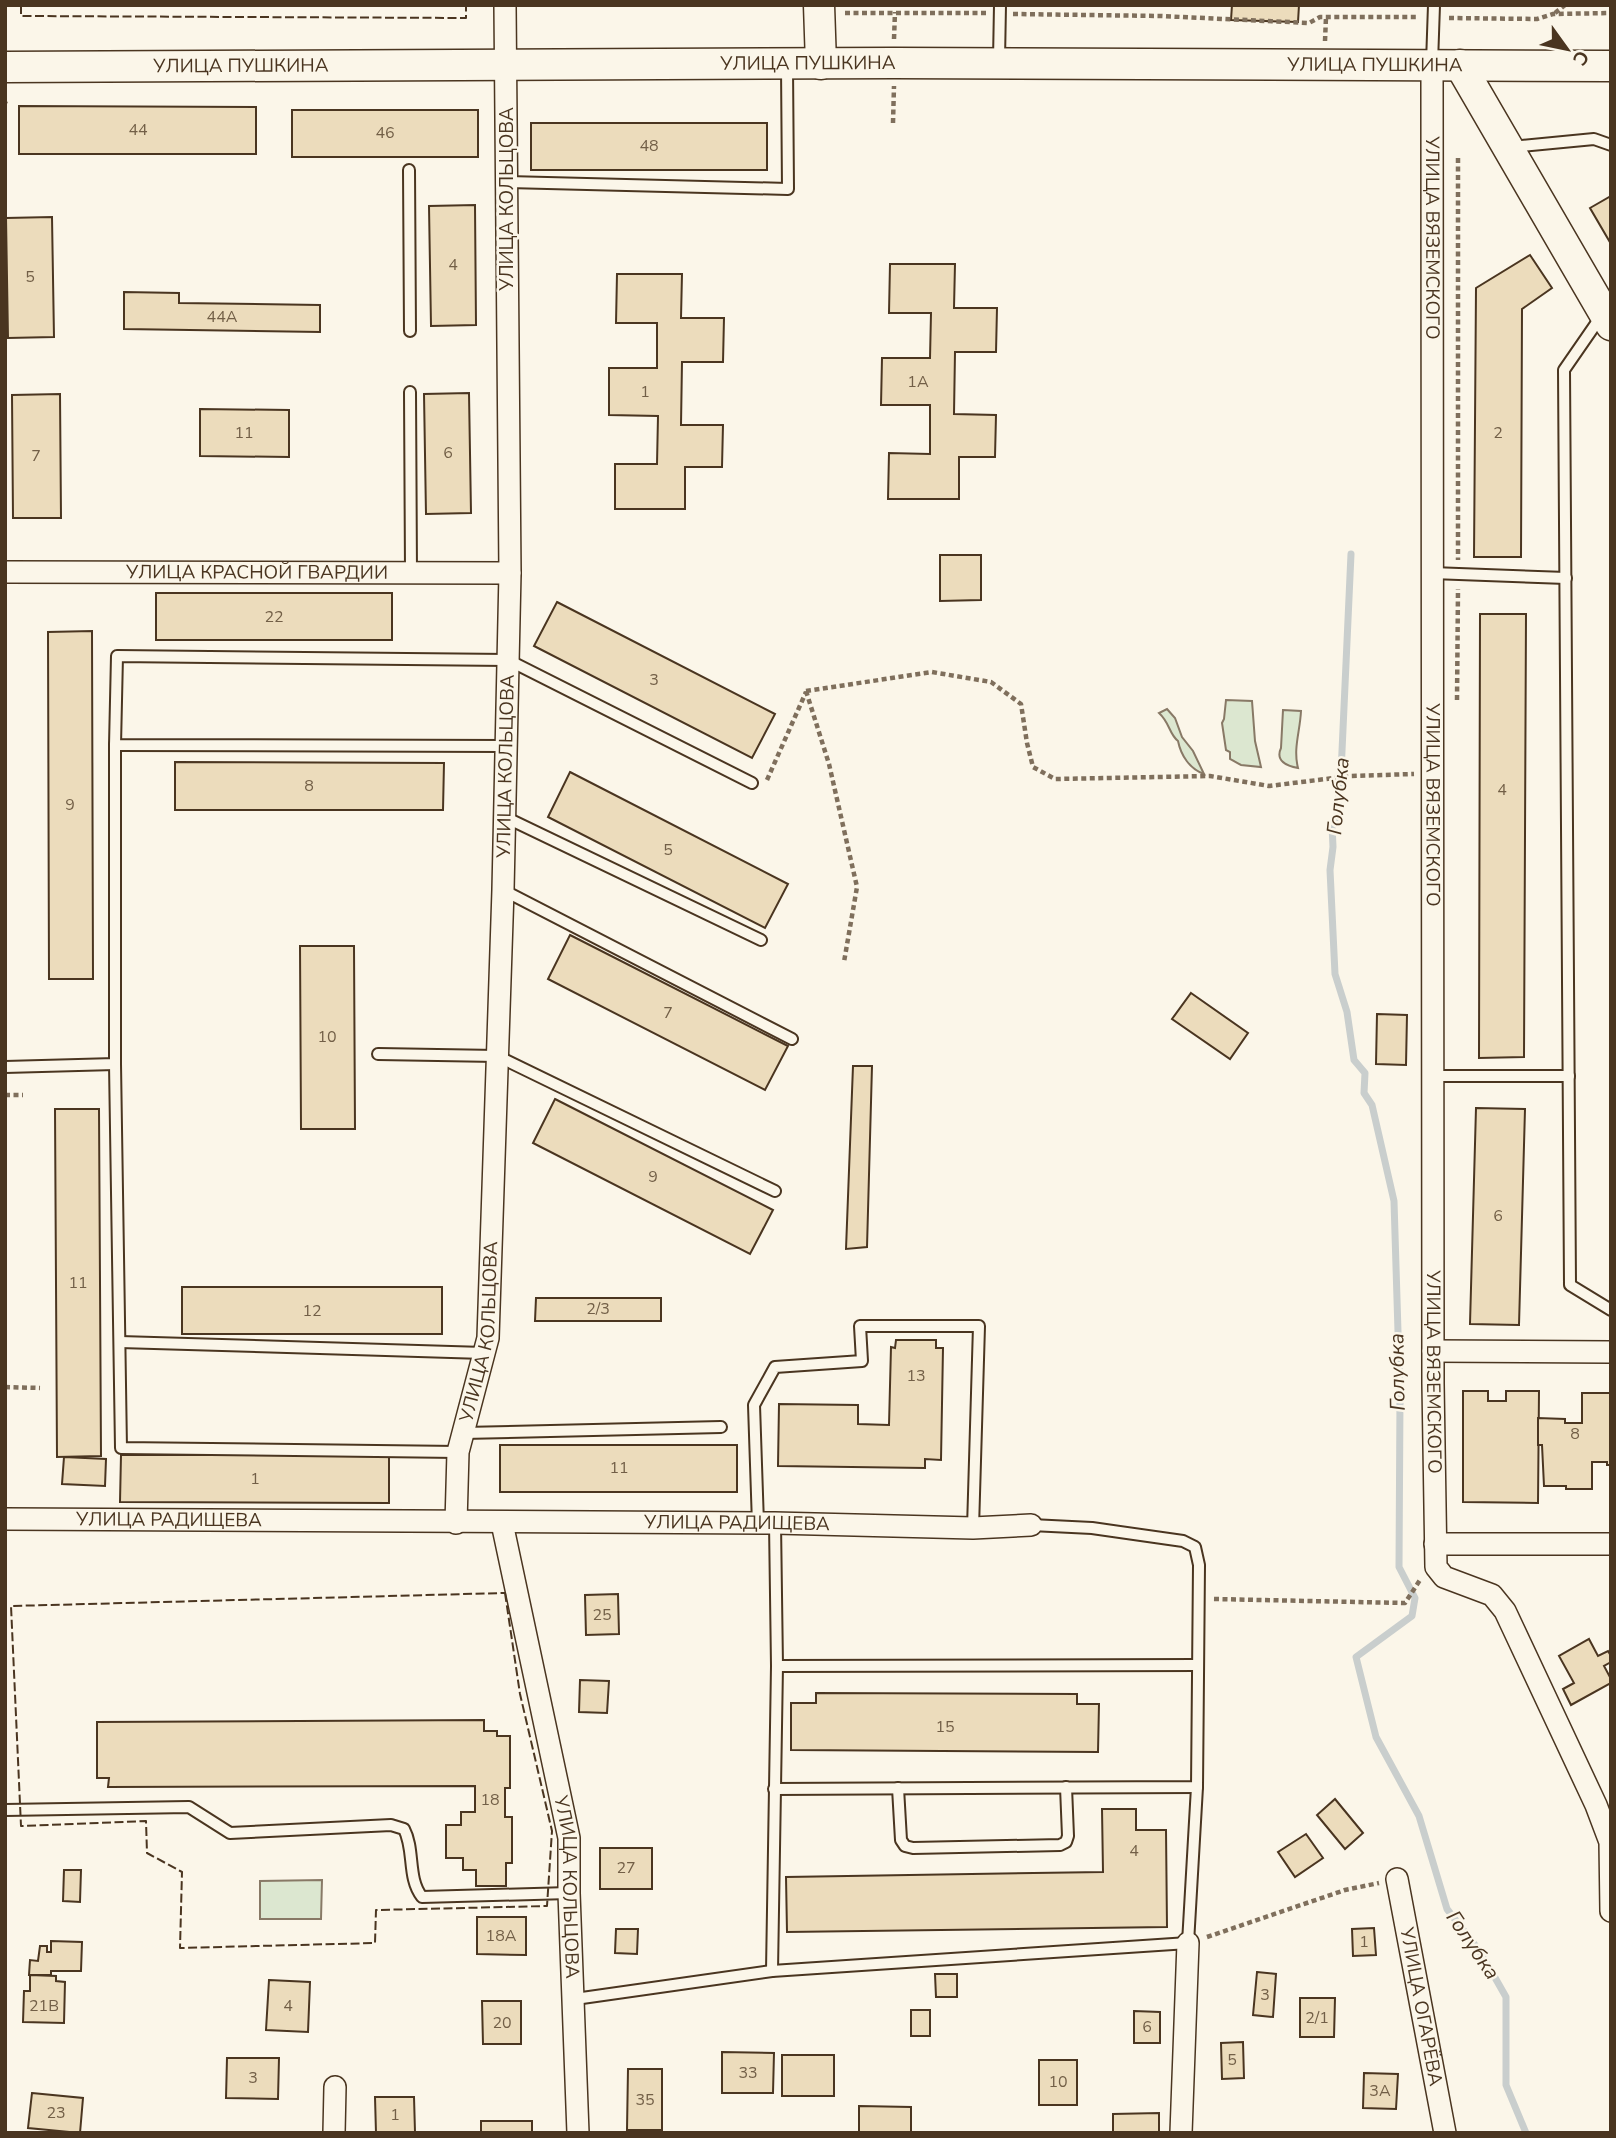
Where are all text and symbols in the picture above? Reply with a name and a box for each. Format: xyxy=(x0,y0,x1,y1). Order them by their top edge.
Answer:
north arrow xyxy=(1532,14,1602,84)
text: С xyxy=(1566,45,1595,70)
street label: УЛИЦА ПУШКИНА xyxy=(719,50,896,77)
street label: УЛИЦА ПУШКИНА xyxy=(1286,52,1463,78)
street label: УЛИЦА ПУШКИНА xyxy=(152,53,329,79)
street label: УЛИЦА КОЛЬЦОВА xyxy=(494,107,520,292)
house number: 44 xyxy=(128,119,148,141)
house number: 46 xyxy=(375,122,395,144)
house number: 48 xyxy=(639,135,659,157)
street label: УЛИЦА ВЯЗЕМСКОГО xyxy=(1419,135,1445,340)
house number: 4 xyxy=(448,254,458,276)
house number: 5 xyxy=(25,266,35,288)
house number: 44А xyxy=(207,306,238,328)
house number: 1А xyxy=(907,371,929,393)
house number: 1 xyxy=(640,381,650,403)
house number: 11 xyxy=(234,422,254,444)
house number: 2 xyxy=(1493,422,1503,444)
house number: 6 xyxy=(443,442,453,464)
house number: 7 xyxy=(31,445,41,467)
street label: УЛИЦА КРАСНОЙ ГВАРДИИ xyxy=(125,559,388,586)
house number: 22 xyxy=(264,606,284,628)
house number: 3 xyxy=(649,669,659,691)
street label: УЛИЦА КОЛЬЦОВА xyxy=(491,674,521,859)
street label: УЛИЦА ВЯЗЕМСКОГО xyxy=(1419,702,1446,907)
water label: Голубка xyxy=(1320,756,1356,836)
house number: 8 xyxy=(304,775,314,797)
house number: 4 xyxy=(1497,779,1507,801)
house number: 9 xyxy=(65,794,75,816)
house number: 5 xyxy=(663,839,673,861)
house number: 7 xyxy=(663,1002,673,1024)
house number: 10 xyxy=(317,1026,337,1048)
house number: 9 xyxy=(648,1166,658,1188)
house number: 6 xyxy=(1493,1205,1503,1227)
street label: УЛИЦА КОЛЬЦОВА xyxy=(453,1241,504,1426)
street label: УЛИЦА ВЯЗЕМСКОГО xyxy=(1420,1269,1447,1474)
house number: 11 xyxy=(68,1272,88,1294)
house number: 2/3 xyxy=(586,1298,610,1320)
house number: 12 xyxy=(302,1300,322,1322)
water label: Голубка xyxy=(1382,1333,1412,1411)
house number: 13 xyxy=(906,1365,926,1387)
house number: 8 xyxy=(1570,1423,1580,1445)
house number: 11 xyxy=(609,1457,629,1479)
house number: 1 xyxy=(250,1468,260,1490)
street label: УЛИЦА РАДИЩЕВА xyxy=(75,1506,262,1533)
street label: УЛИЦА РАДИЩЕВА xyxy=(643,1509,830,1537)
house number: 25 xyxy=(592,1604,612,1626)
house number: 15 xyxy=(935,1716,955,1738)
house number: 18 xyxy=(480,1789,500,1811)
street label: УЛИЦА КОЛЬЦОВА xyxy=(547,1792,585,1979)
house number: 4 xyxy=(1129,1840,1139,1862)
house number: 27 xyxy=(616,1857,636,1879)
water label: Голубка xyxy=(1440,1905,1506,1985)
street label: УЛИЦА ОГАРЁВА xyxy=(1393,1924,1449,2088)
house number: 18А xyxy=(486,1925,517,1947)
house number: 1 xyxy=(1359,1931,1369,1953)
house number: 3 xyxy=(1260,1984,1270,2006)
house number: 21В xyxy=(29,1995,59,2017)
house number: 4 xyxy=(283,1995,293,2017)
house number: 2/1 xyxy=(1305,2007,1329,2029)
house number: 20 xyxy=(492,2012,512,2034)
house number: 6 xyxy=(1142,2016,1152,2038)
house number: 5 xyxy=(1227,2049,1237,2071)
house number: 33 xyxy=(738,2062,758,2084)
house number: 3 xyxy=(248,2067,258,2089)
house number: 10 xyxy=(1048,2071,1068,2093)
house number: 3А xyxy=(1369,2080,1391,2102)
house number: 35 xyxy=(635,2089,655,2111)
house number: 23 xyxy=(46,2102,66,2124)
house number: 1 xyxy=(390,2104,400,2126)

